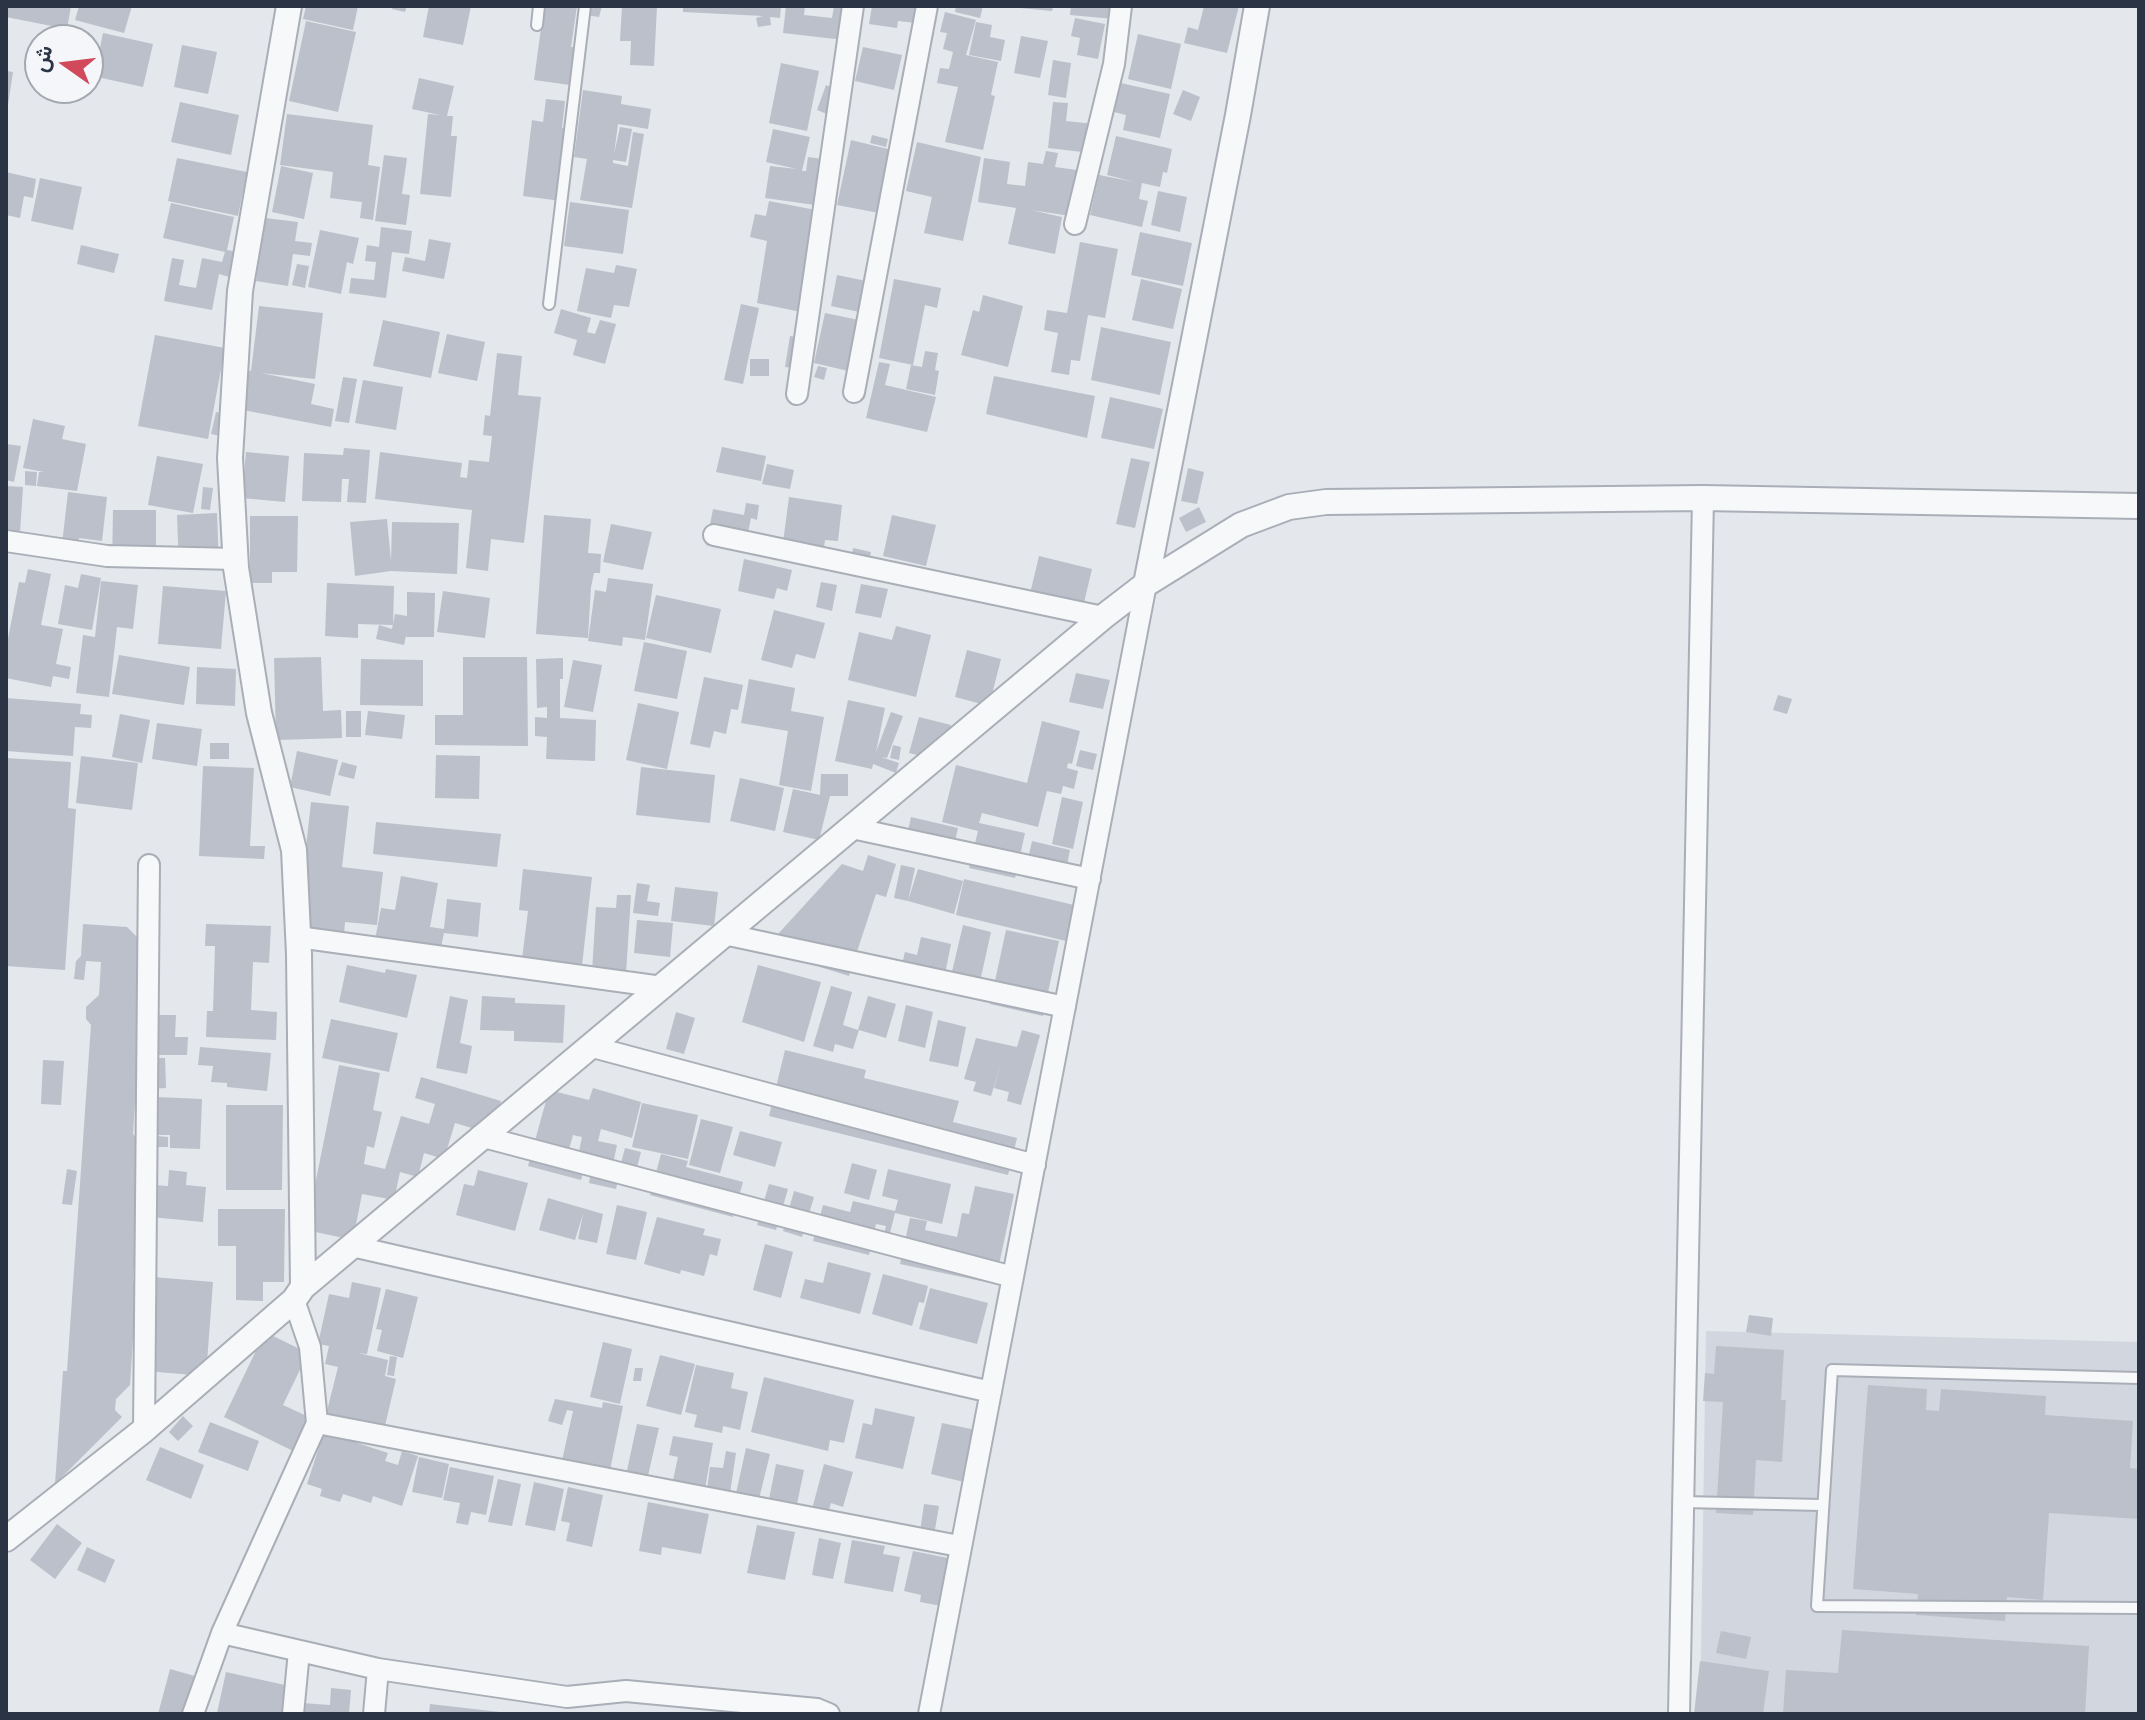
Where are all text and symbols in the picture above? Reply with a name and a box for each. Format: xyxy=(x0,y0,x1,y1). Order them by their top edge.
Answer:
north arrow xyxy=(24,24,104,104)
text: ش xyxy=(26,42,58,75)

